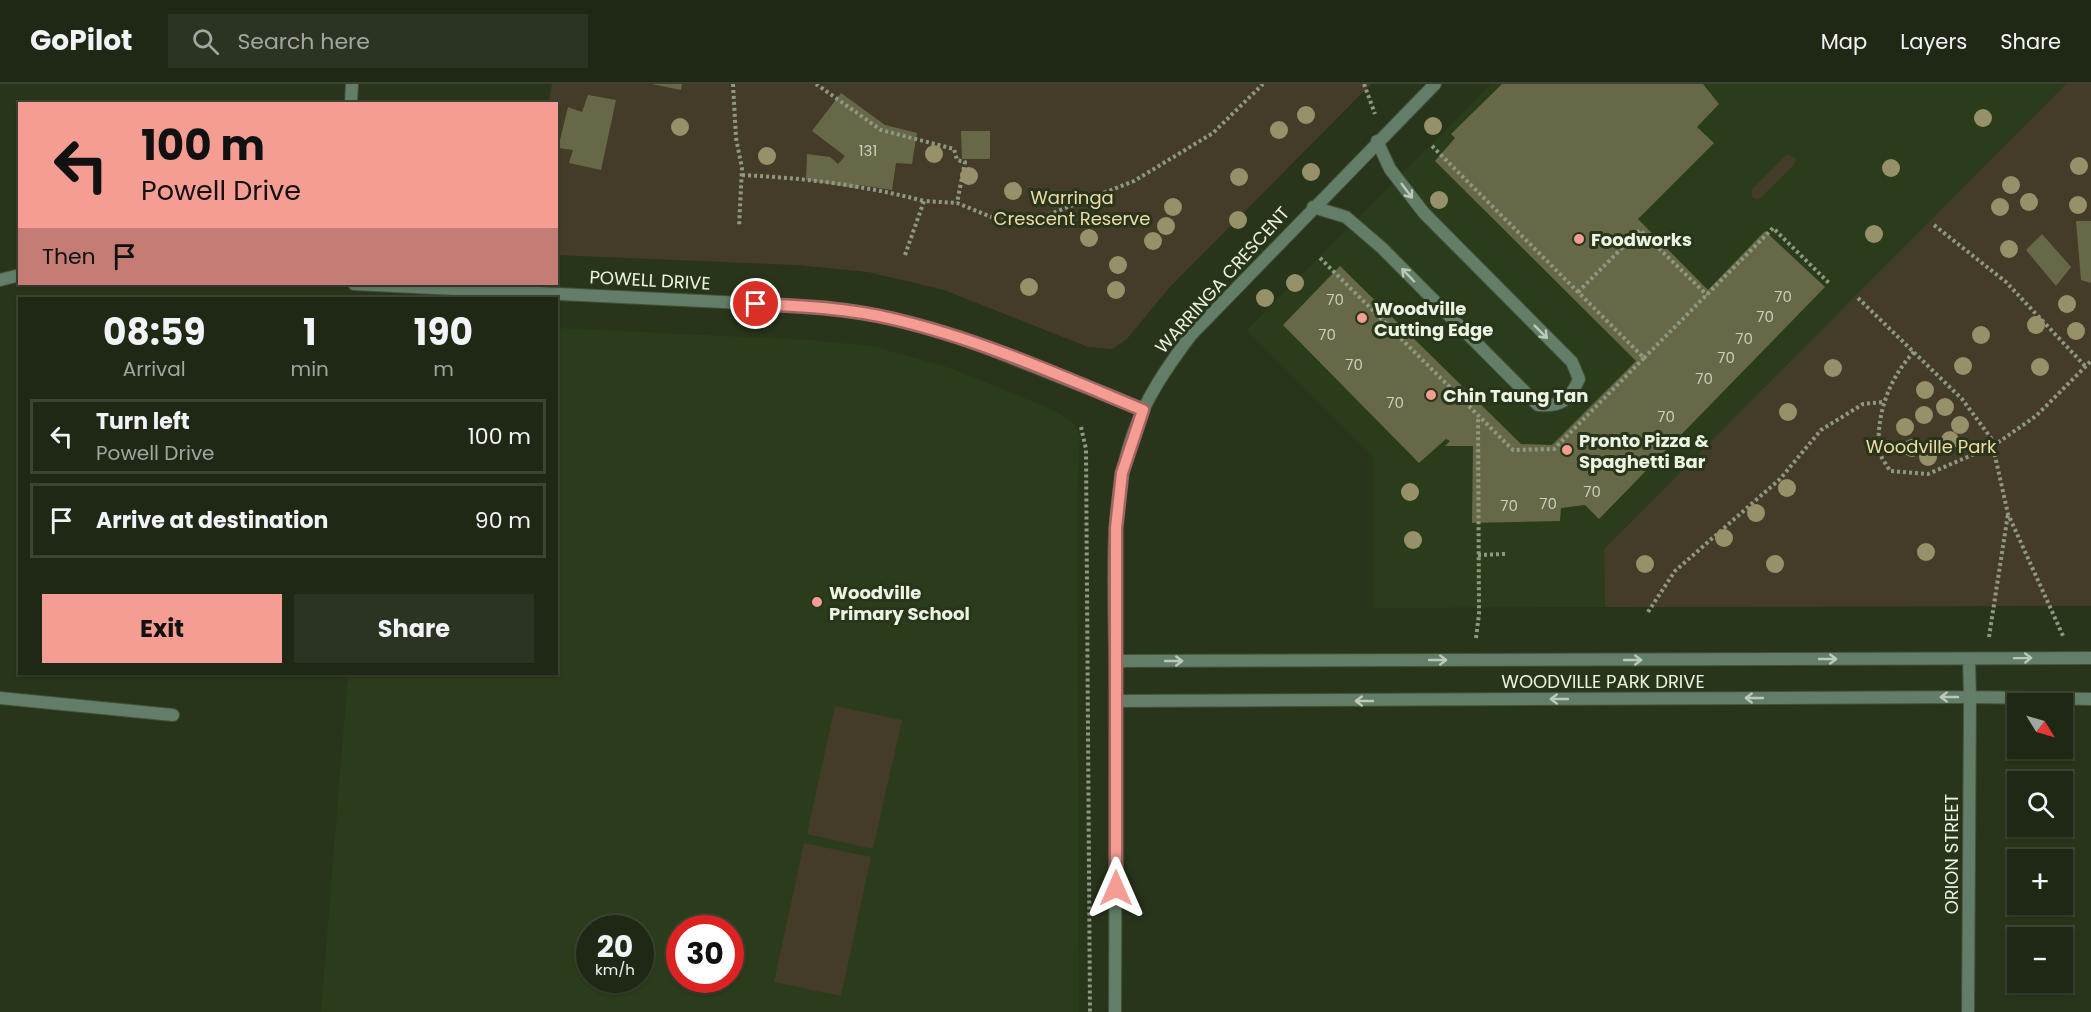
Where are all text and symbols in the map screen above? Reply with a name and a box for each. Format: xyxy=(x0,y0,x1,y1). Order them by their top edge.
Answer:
search box xyxy=(168,14,588,68)
text: GoPilot xyxy=(30,21,132,60)
icon: search xyxy=(189,25,222,58)
text: Search here xyxy=(237,26,370,57)
text: Map xyxy=(1821,27,1867,56)
text: Layers xyxy=(1900,27,1967,56)
text: Share xyxy=(2000,27,2061,56)
text: 100 m xyxy=(141,116,265,175)
icon: left xyxy=(42,126,120,204)
house number: 131 xyxy=(859,140,877,161)
text: Powell Drive xyxy=(141,172,301,209)
one-way arrow xyxy=(1400,182,1413,198)
park label: Warringa Crescent Reserve xyxy=(994,185,1150,231)
street label: WARRINGA CRESCENT xyxy=(1149,201,1295,359)
place label: Foodworks xyxy=(1591,227,1692,252)
marker: Foodworks xyxy=(1572,232,1586,246)
icon: arrive xyxy=(108,240,141,273)
text: Then xyxy=(42,241,96,272)
street label: POWELL DRIVE xyxy=(589,264,711,296)
one-way arrow xyxy=(1401,267,1415,282)
pin xyxy=(730,278,781,329)
house number: 70 xyxy=(1774,286,1792,307)
icon: arrive xyxy=(739,287,772,320)
house number: 70 xyxy=(1326,289,1344,310)
place label: Woodville Cutting Edge xyxy=(1374,296,1493,342)
house number: 70 xyxy=(1756,306,1774,327)
text: 08:59 xyxy=(103,307,206,358)
text: 1 xyxy=(303,307,316,358)
text: 190 xyxy=(414,307,473,358)
marker: Woodville Cutting Edge xyxy=(1355,311,1369,325)
house number: 70 xyxy=(1318,324,1336,345)
one-way arrow xyxy=(1534,324,1549,339)
house number: 70 xyxy=(1735,328,1753,349)
house number: 70 xyxy=(1717,347,1735,368)
house number: 70 xyxy=(1345,354,1363,375)
text: Arrival xyxy=(123,355,186,383)
text: min xyxy=(291,355,329,383)
text: m xyxy=(433,355,454,383)
house number: 70 xyxy=(1695,368,1713,389)
place label: Chin Taung Tan xyxy=(1443,383,1588,408)
marker: Chin Taung Tan xyxy=(1424,388,1438,402)
house number: 70 xyxy=(1386,392,1404,413)
text: Turn left xyxy=(96,406,190,437)
house number: 70 xyxy=(1657,406,1675,427)
icon: left xyxy=(45,420,78,453)
text: 100 m xyxy=(468,421,531,452)
place label: Pronto Pizza & Spaghetti Bar xyxy=(1579,428,1710,474)
park label: Woodville Park xyxy=(1866,434,1997,459)
text: Powell Drive xyxy=(96,439,215,467)
marker: Pronto Pizza & Spaghetti Bar xyxy=(1560,443,1574,457)
house number: 70 xyxy=(1583,481,1601,502)
house number: 70 xyxy=(1539,493,1557,514)
house number: 70 xyxy=(1500,495,1518,516)
icon: arrive xyxy=(45,504,78,537)
text: Arrive at destination xyxy=(96,505,328,536)
text: 90 m xyxy=(475,505,531,536)
place label: Woodville Primary School xyxy=(829,580,970,626)
button: Exit xyxy=(42,594,282,663)
button: Share xyxy=(294,594,534,663)
marker: Woodville Primary School xyxy=(810,595,824,609)
one-way arrow xyxy=(2013,652,2033,664)
one-way arrow xyxy=(1818,653,1838,665)
one-way arrow xyxy=(1428,654,1448,666)
one-way arrow xyxy=(1623,654,1643,666)
one-way arrow xyxy=(1164,655,1184,667)
street label: WOODVILLE PARK DRIVE xyxy=(1501,669,1705,694)
one-way arrow xyxy=(1939,691,1959,703)
one-way arrow xyxy=(1744,692,1764,704)
one-way arrow xyxy=(1549,693,1569,705)
north arrow xyxy=(2007,693,2073,759)
map controls xyxy=(2007,693,2073,993)
one-way arrow xyxy=(1354,695,1374,707)
button: search xyxy=(2007,771,2073,837)
street label: ORION STREET xyxy=(1939,793,1964,914)
button: + xyxy=(2007,849,2073,915)
position arrow xyxy=(1084,856,1148,920)
speed limit sign: 30 xyxy=(666,915,744,993)
text: 20 xyxy=(597,925,633,968)
button: − xyxy=(2007,927,2073,993)
text: km/h xyxy=(595,959,635,980)

